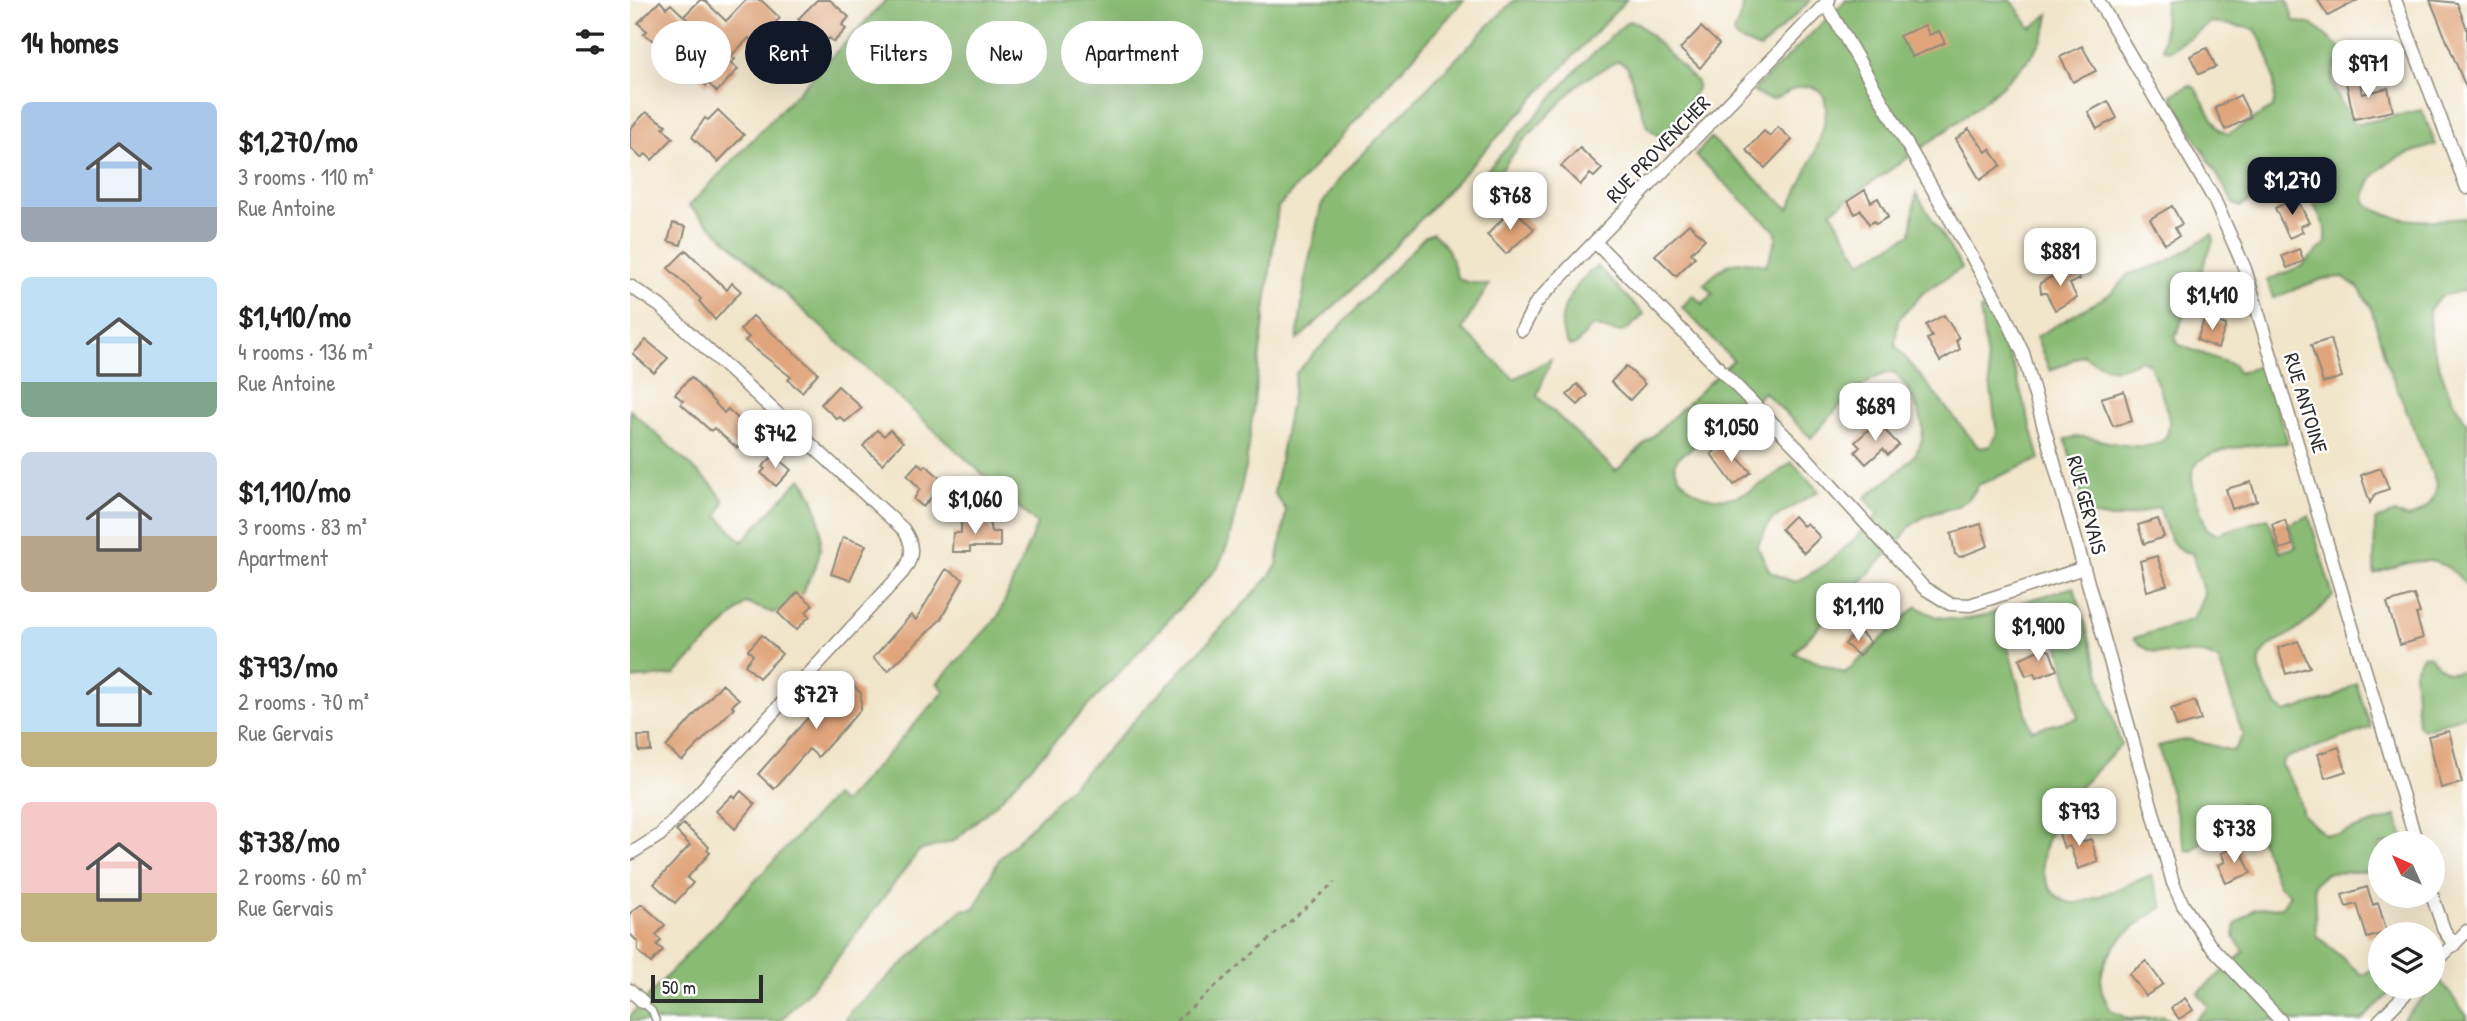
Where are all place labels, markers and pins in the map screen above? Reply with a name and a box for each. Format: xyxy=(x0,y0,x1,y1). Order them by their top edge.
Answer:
pin: $971 xyxy=(2327,41,2409,100)
pin: $1,270 xyxy=(2235,158,2349,217)
pin: $768 xyxy=(1469,173,1551,232)
pin: $881 xyxy=(2019,229,2101,288)
pin: $1,410 xyxy=(2155,272,2269,332)
pin: $689 xyxy=(1834,384,1916,443)
pin: $1,050 xyxy=(1674,405,1788,464)
pin: $742 xyxy=(734,410,816,470)
pin: $1,060 xyxy=(918,476,1032,536)
pin: $1,110 xyxy=(1801,584,1915,643)
pin: $1,900 xyxy=(1981,604,2095,663)
pin: $727 xyxy=(775,672,857,731)
pin: $793 xyxy=(2038,788,2120,848)
pin: $738 xyxy=(2193,806,2275,865)

